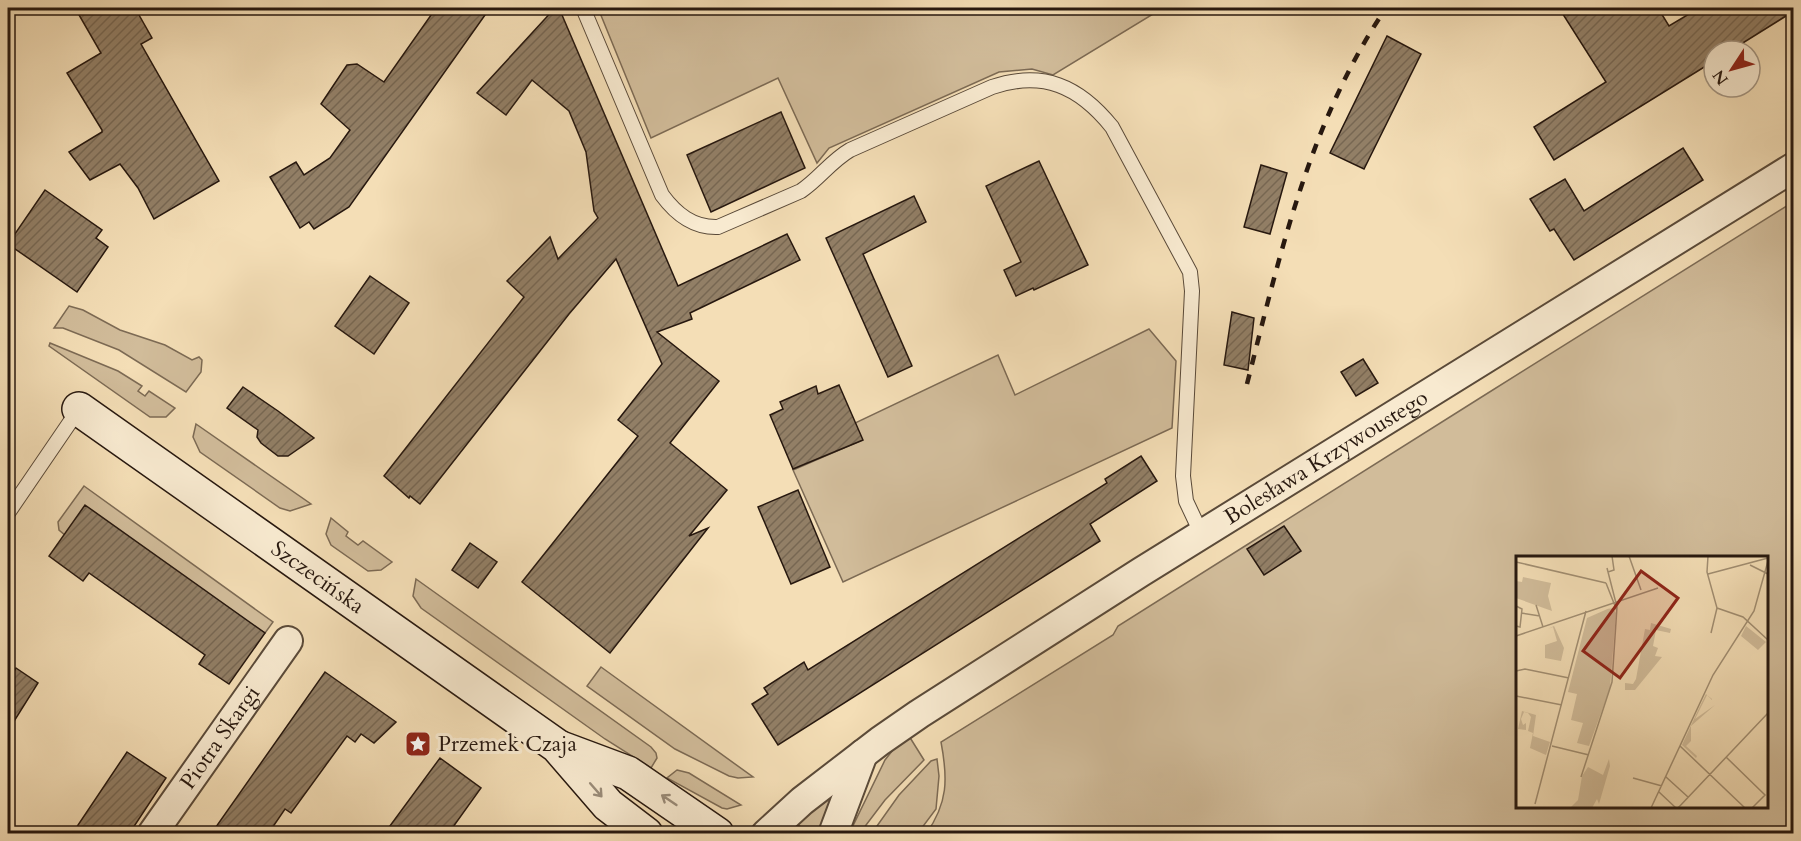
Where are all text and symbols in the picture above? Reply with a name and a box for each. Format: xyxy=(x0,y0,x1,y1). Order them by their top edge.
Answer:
north arrow xyxy=(1702,39,1762,99)
text: N xyxy=(1708,65,1734,89)
street label: Bolesława Krzywoustego xyxy=(1218,383,1434,532)
street label: Szczecińska xyxy=(265,534,371,621)
inset map xyxy=(1516,556,1768,808)
street label: Piotra Skargi xyxy=(173,680,267,795)
place icon: Przemek Czaja xyxy=(403,729,433,759)
place label: Przemek Czaja xyxy=(438,729,577,759)
one-way arrow xyxy=(589,782,602,798)
one-way arrow xyxy=(661,794,678,806)

